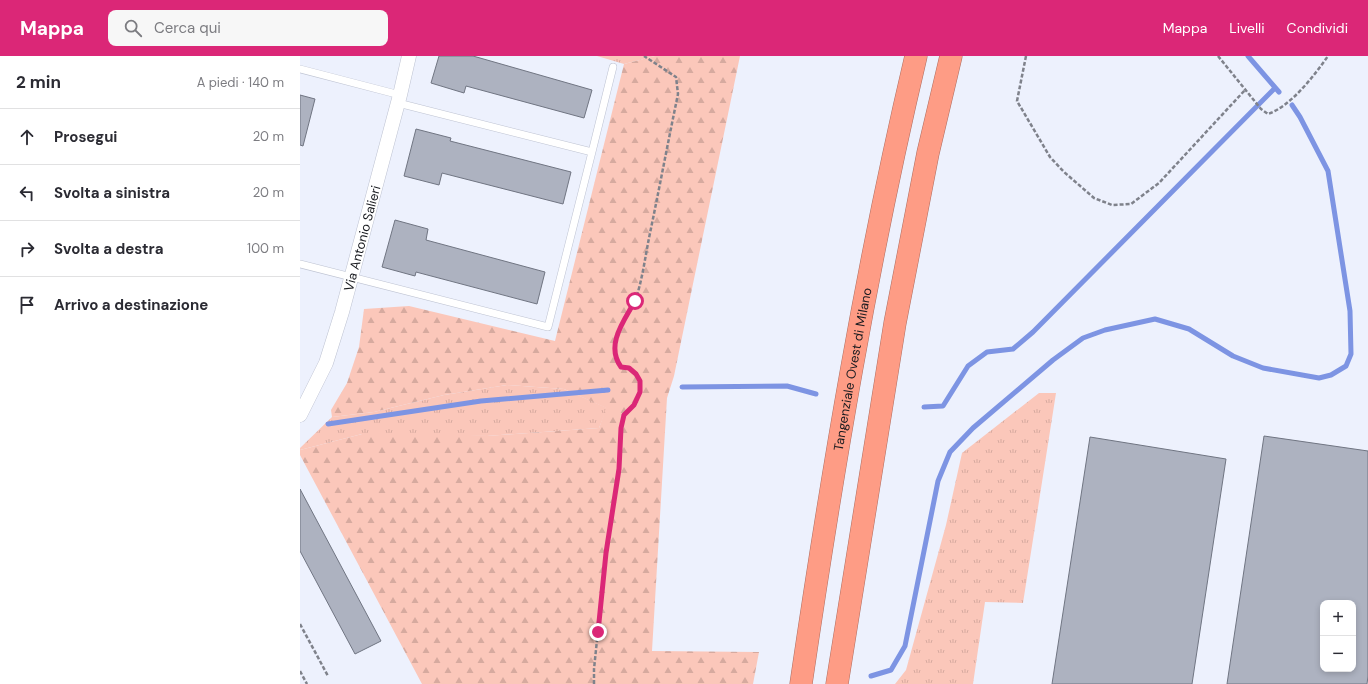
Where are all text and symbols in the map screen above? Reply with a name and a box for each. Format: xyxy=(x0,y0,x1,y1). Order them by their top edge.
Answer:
search box xyxy=(108,10,388,46)
text: Mappa xyxy=(20,16,84,41)
icon: search xyxy=(122,17,144,39)
text: Cerca qui xyxy=(154,18,221,38)
text: Mappa xyxy=(1163,19,1207,37)
text: Livelli xyxy=(1229,19,1265,37)
text: Condividi xyxy=(1287,19,1348,37)
text: 2 min xyxy=(16,71,61,93)
text: A piedi · 140 m xyxy=(197,74,284,91)
icon: ahead xyxy=(16,126,38,148)
text: Prosegui xyxy=(54,127,117,147)
text: 20 m xyxy=(253,128,284,145)
icon: left xyxy=(16,182,38,204)
text: Svolta a sinistra xyxy=(54,183,170,203)
text: 20 m xyxy=(253,184,284,201)
street label: Via Antonio Salieri xyxy=(340,184,384,293)
icon: right xyxy=(16,238,38,260)
text: Svolta a destra xyxy=(54,239,164,259)
text: 100 m xyxy=(247,240,284,257)
street label: Tangenziale Ovest di Milano xyxy=(830,286,876,452)
route start xyxy=(626,292,644,310)
icon: arrive xyxy=(16,294,38,316)
text: Arrivo a destinazione xyxy=(54,295,208,315)
map controls xyxy=(1320,600,1356,672)
button: + xyxy=(1320,600,1356,636)
route end xyxy=(589,623,607,641)
button: − xyxy=(1320,636,1356,672)

